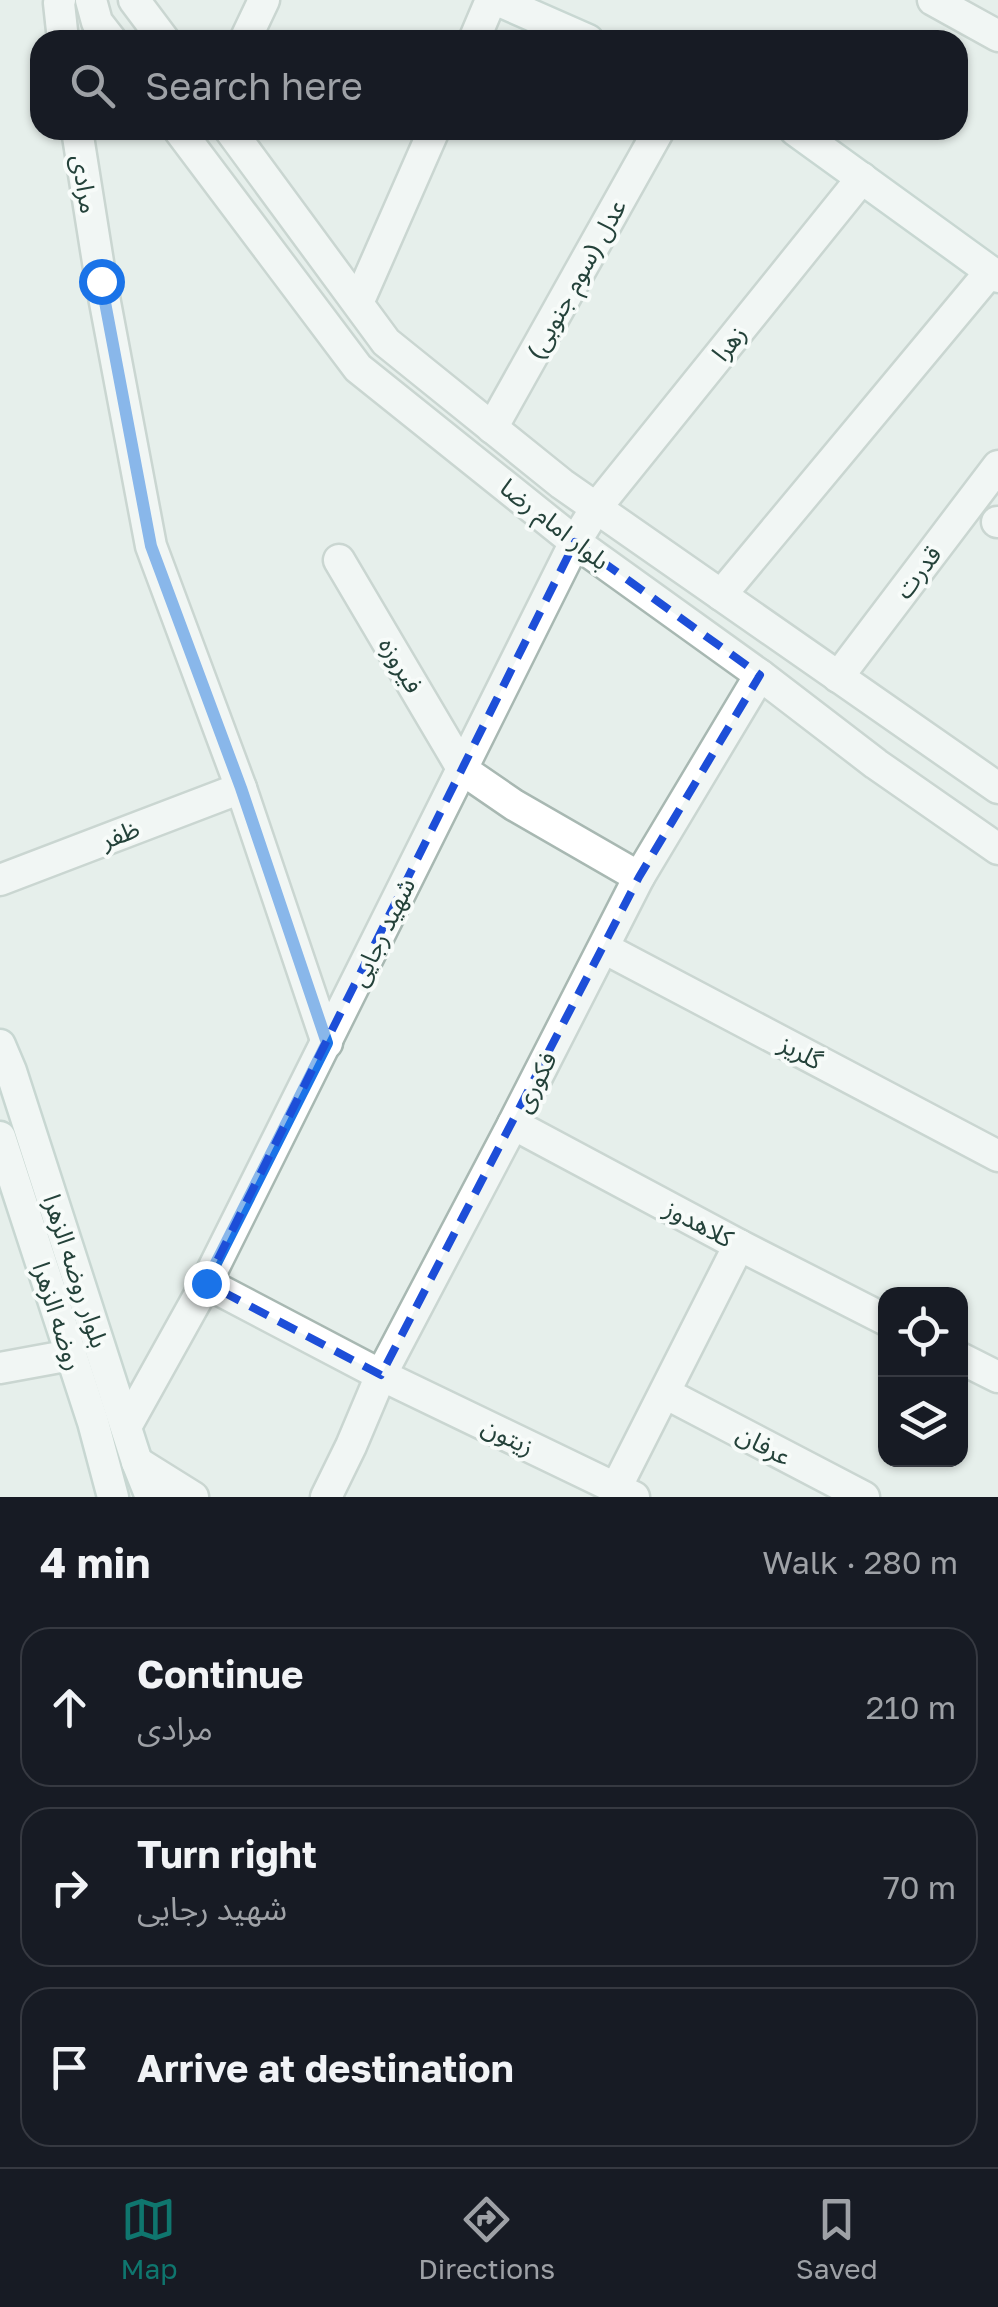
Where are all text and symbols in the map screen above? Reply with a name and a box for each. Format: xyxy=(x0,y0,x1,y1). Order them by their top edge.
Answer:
search box xyxy=(30,30,968,140)
icon: search xyxy=(65,58,120,113)
text: Search here xyxy=(145,63,363,108)
street label: مرادی xyxy=(66,152,105,216)
street label: عدل (سوم جنوبی) xyxy=(519,193,637,367)
route start xyxy=(79,259,125,305)
street label: زهرا xyxy=(705,318,753,367)
street label: بلوار امام رضا xyxy=(491,471,616,580)
street label: قدرت xyxy=(888,539,948,604)
street label: فیروزه xyxy=(373,631,430,698)
street label: ظفر xyxy=(95,812,144,855)
street label: شهید رجایی xyxy=(342,872,421,991)
street label: گلریز xyxy=(774,1027,829,1076)
street label: فکوری xyxy=(506,1046,563,1117)
street label: بلوار روضه الزهرا xyxy=(37,1190,115,1352)
street label: کلاهدوز xyxy=(659,1191,739,1254)
street label: روضه الزهرا xyxy=(26,1258,90,1374)
route end xyxy=(184,1261,230,1307)
map controls xyxy=(878,1287,968,1467)
button: locate xyxy=(878,1287,968,1377)
button: layers xyxy=(878,1377,968,1467)
street label: زیتون xyxy=(477,1410,539,1461)
street label: عرفان xyxy=(732,1417,797,1472)
text: 4 min xyxy=(40,1537,150,1587)
text: Walk · 280 m xyxy=(762,1543,958,1581)
text: Continue xyxy=(137,1651,303,1696)
icon: ahead xyxy=(42,1680,97,1735)
text: 210 m xyxy=(866,1688,956,1726)
text: مرادی xyxy=(137,1709,213,1747)
text: Turn right xyxy=(137,1831,317,1876)
icon: right xyxy=(42,1860,97,1915)
text: 70 m xyxy=(883,1868,956,1906)
text: شهید رجایی xyxy=(137,1889,287,1927)
icon: arrive xyxy=(42,2040,97,2095)
text: Arrive at destination xyxy=(137,2045,514,2090)
tab: Map xyxy=(120,2192,178,2285)
tab: Directions xyxy=(418,2192,555,2285)
tab: Saved xyxy=(796,2192,878,2285)

